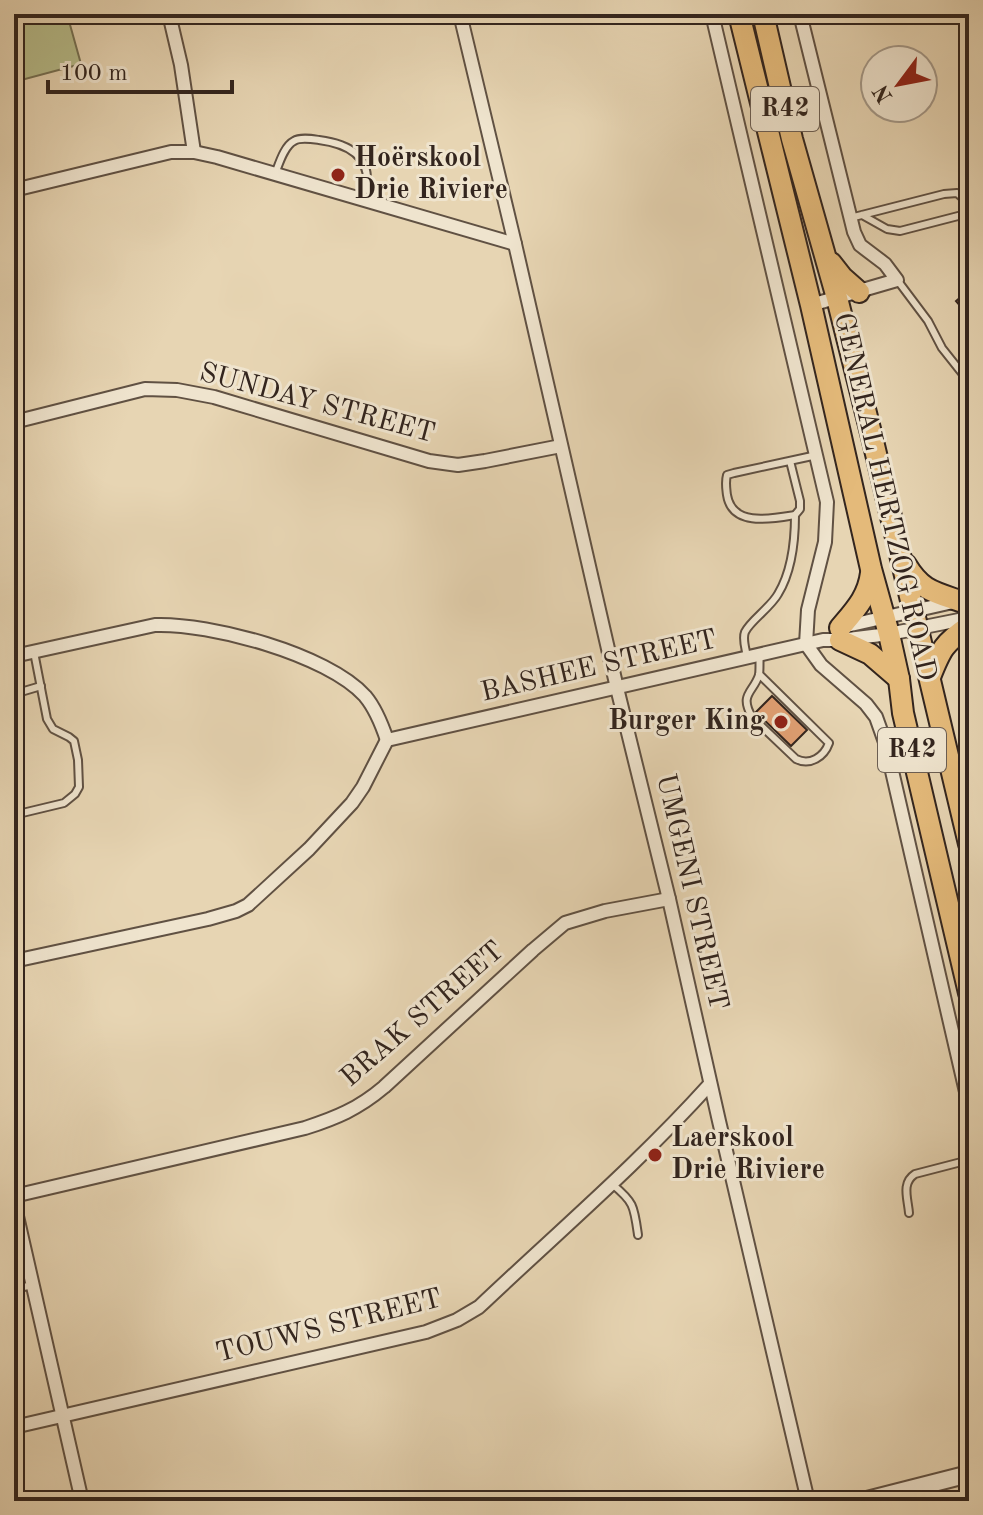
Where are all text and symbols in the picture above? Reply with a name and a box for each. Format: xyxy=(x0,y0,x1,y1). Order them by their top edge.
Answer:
scale bar xyxy=(48,44,232,94)
north arrow xyxy=(859,44,939,124)
text: 100 m xyxy=(60,62,128,86)
text: N xyxy=(870,80,898,106)
road number: R42 xyxy=(751,87,819,131)
place label: Hoërskool Drie Riviere xyxy=(354,145,508,205)
marker: Hoërskool Drie Riviere xyxy=(329,166,347,184)
street label: GENERAL HERTZOG ROAD xyxy=(828,310,940,684)
street label: SUNDAY STREET xyxy=(196,359,438,449)
street label: BASHEE STREET xyxy=(478,626,720,708)
place label: Burger King xyxy=(608,708,765,736)
marker: Burger King xyxy=(772,713,790,731)
road number: R42 xyxy=(878,728,946,772)
street label: UMGENI STREET xyxy=(650,771,732,1013)
street label: BRAK STREET xyxy=(336,937,510,1093)
place label: Laerskool Drie Riviere xyxy=(671,1125,825,1185)
marker: Laerskool Drie Riviere xyxy=(646,1146,664,1164)
street label: TOUWS STREET xyxy=(213,1285,445,1369)

